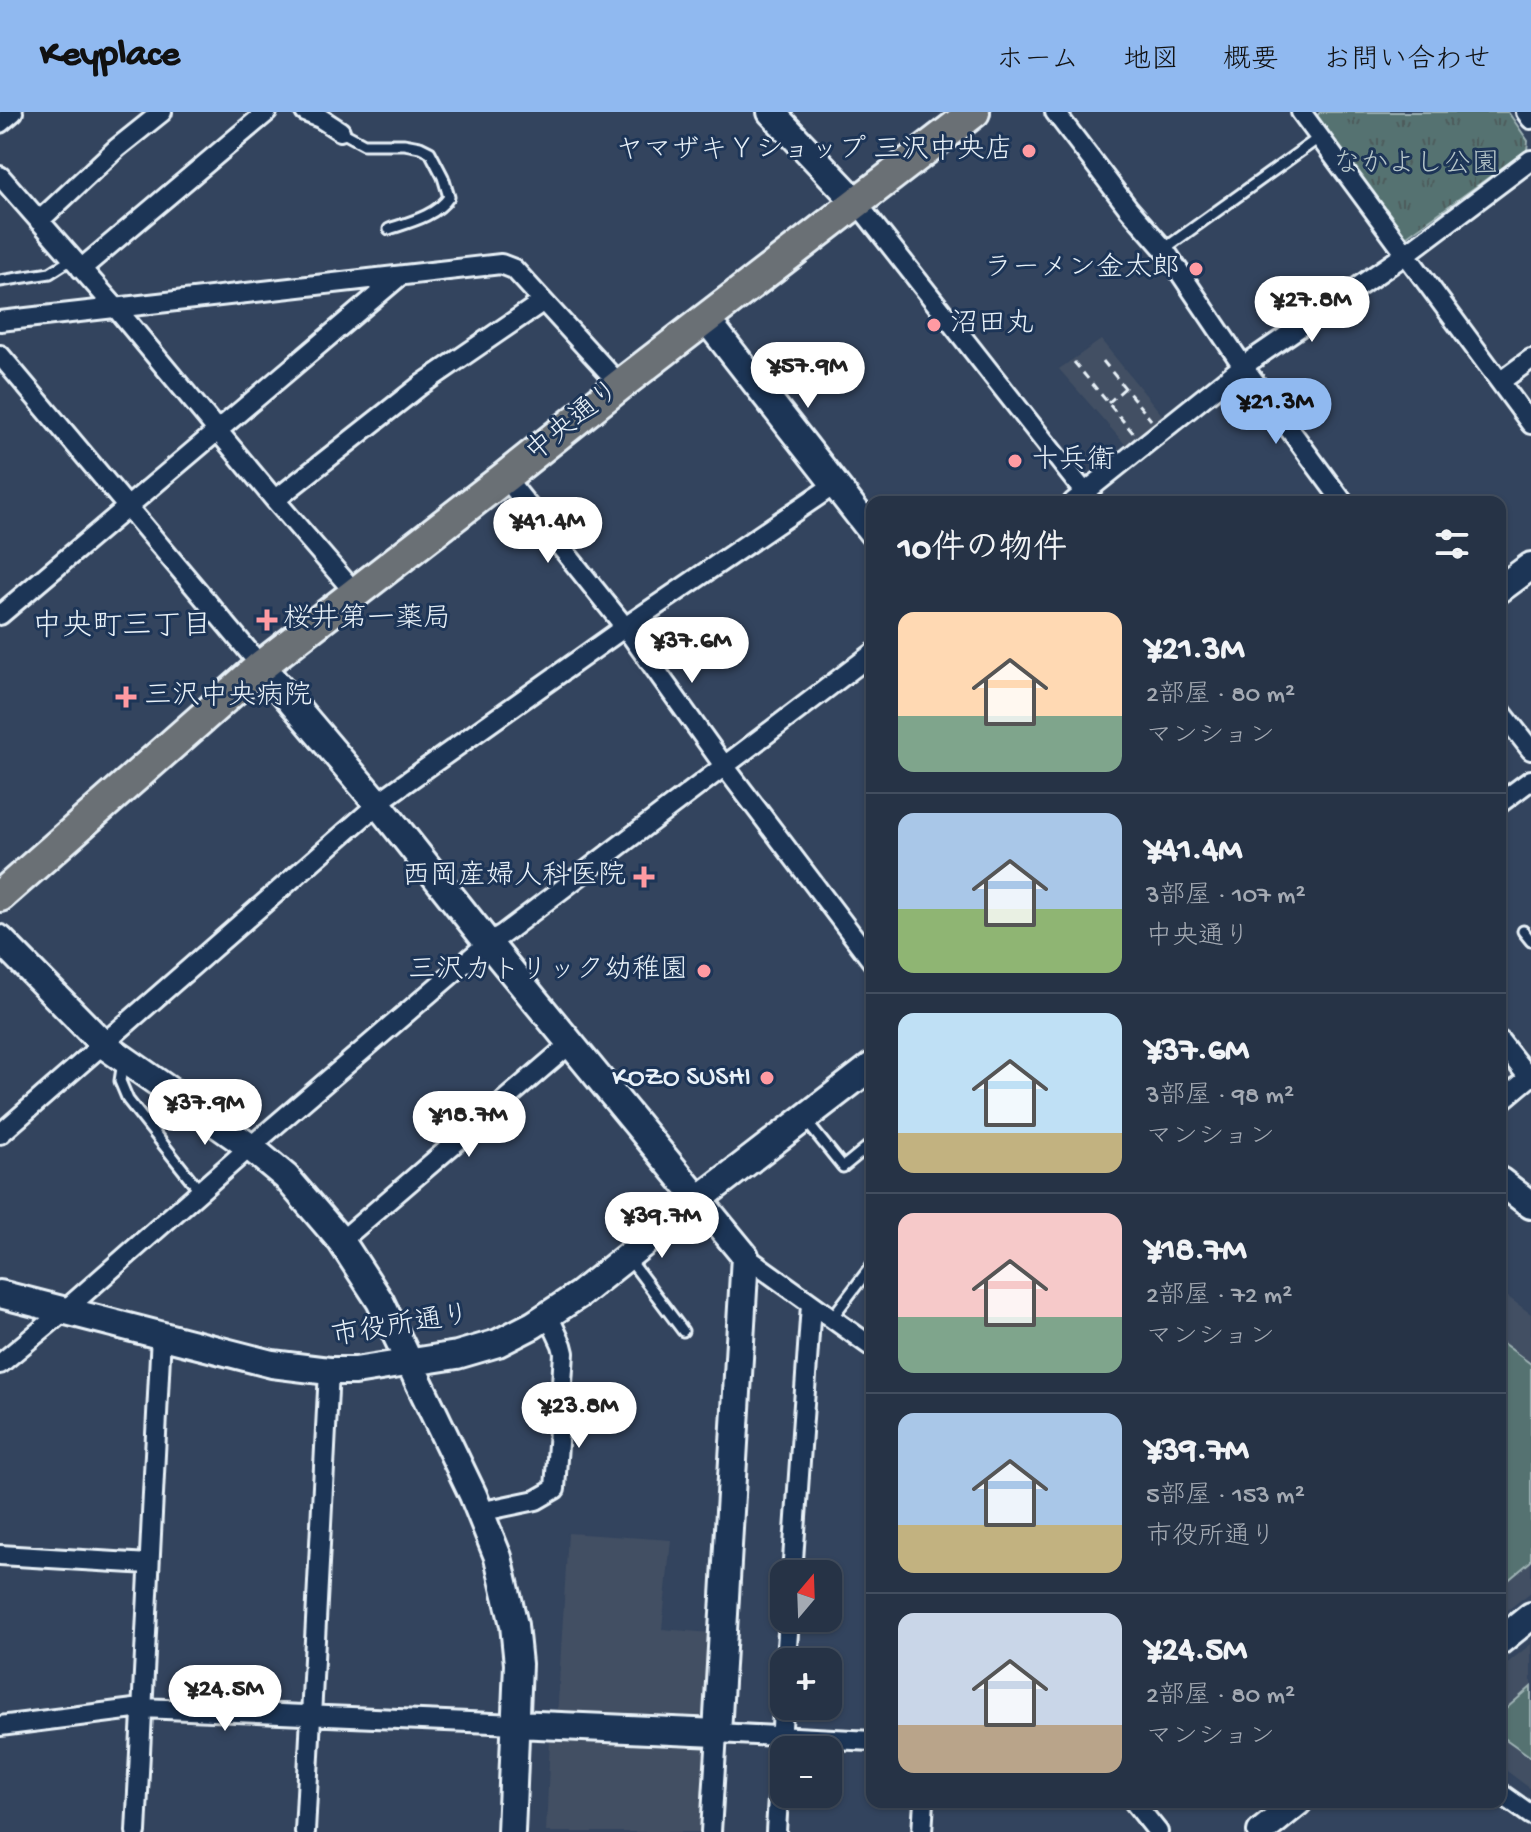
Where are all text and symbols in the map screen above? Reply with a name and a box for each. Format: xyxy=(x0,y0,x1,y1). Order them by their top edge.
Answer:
text: Keyplace xyxy=(40,34,180,78)
text: ホーム xyxy=(996,45,1079,78)
text: 地図 xyxy=(1123,45,1179,78)
text: 概要 xyxy=(1223,45,1279,78)
text: お問い合わせ xyxy=(1323,45,1491,78)
place label: ヤマザキＹショップ 三沢中央店 xyxy=(615,134,1013,168)
marker: ヤマザキＹショップ 三沢中央店 xyxy=(1020,142,1038,160)
park label: なかよし公園 xyxy=(1333,149,1499,182)
place label: ラーメン金太郎 xyxy=(984,252,1180,286)
marker: ラーメン金太郎 xyxy=(1187,260,1205,278)
pin: ¥27.8M xyxy=(1247,276,1377,344)
text: ¥27.8M xyxy=(1273,286,1351,317)
place label: 沼田丸 xyxy=(950,308,1034,342)
marker: 沼田丸 xyxy=(925,316,943,334)
pin: ¥57.9M xyxy=(743,342,873,410)
text: ¥57.9M xyxy=(769,352,847,383)
street label: 中央通り xyxy=(519,373,628,470)
pin: ¥21.3M xyxy=(1211,378,1341,446)
text: ¥21.3M xyxy=(1238,388,1314,419)
place label: 十兵衛 xyxy=(1031,444,1115,478)
marker: 十兵衛 xyxy=(1006,452,1024,470)
pin: ¥41.4M xyxy=(483,497,613,565)
text: ¥41.4M xyxy=(511,507,585,538)
icon: filters xyxy=(1430,522,1474,566)
text: 10件の物件 xyxy=(898,531,1067,571)
place label: 桜井第一薬局 xyxy=(283,603,451,637)
district label: 中央町三丁目 xyxy=(32,609,212,646)
marker: 桜井第一薬局 xyxy=(258,611,276,629)
pin: ¥37.6M xyxy=(627,617,757,685)
text: ¥37.6M xyxy=(653,627,731,658)
text: ¥21.3M xyxy=(1146,631,1244,671)
icon: home xyxy=(962,644,1058,740)
place label: 三沢中央病院 xyxy=(144,680,312,714)
text: 2部屋 · 80 m² xyxy=(1146,681,1295,712)
marker: 三沢中央病院 xyxy=(115,686,137,708)
text: マンション xyxy=(1146,722,1275,753)
text: ¥41.4M xyxy=(1146,832,1242,872)
icon: home xyxy=(962,845,1058,941)
place label: 西岡産婦人科医院 xyxy=(402,860,626,894)
marker: 西岡産婦人科医院 xyxy=(633,866,655,888)
text: 3部屋 · 107 m² xyxy=(1146,882,1306,913)
text: 中央通り xyxy=(1146,923,1250,954)
place label: 三沢カトリック幼稚園 xyxy=(408,954,688,988)
marker: 三沢カトリック幼稚園 xyxy=(695,962,713,980)
text: ¥37.6M xyxy=(1146,1032,1249,1072)
icon: home xyxy=(962,1045,1058,1141)
place label: KOZO SUSHI xyxy=(612,1062,751,1095)
marker: KOZO SUSHI xyxy=(758,1069,776,1087)
pin: ¥37.9M xyxy=(140,1079,270,1147)
text: 3部屋 · 98 m² xyxy=(1146,1082,1294,1113)
text: ¥37.9M xyxy=(166,1089,244,1120)
pin: ¥18.7M xyxy=(404,1091,534,1159)
text: ¥18.7M xyxy=(431,1101,507,1132)
text: マンション xyxy=(1146,1123,1275,1154)
pin: ¥39.7M xyxy=(597,1192,727,1260)
text: ¥39.7M xyxy=(623,1202,701,1233)
text: ¥18.7M xyxy=(1146,1232,1246,1272)
icon: home xyxy=(962,1245,1058,1341)
text: 2部屋 · 72 m² xyxy=(1146,1282,1292,1313)
street label: 市役所通り xyxy=(329,1299,473,1354)
text: マンション xyxy=(1146,1323,1275,1354)
pin: ¥23.8M xyxy=(514,1382,644,1450)
text: ¥23.8M xyxy=(540,1392,618,1423)
text: ¥39.7M xyxy=(1146,1432,1248,1472)
icon: home xyxy=(962,1445,1058,1541)
text: 5部屋 · 153 m² xyxy=(1146,1482,1305,1513)
text: 市役所通り xyxy=(1146,1523,1276,1554)
north arrow xyxy=(770,1560,842,1632)
map controls xyxy=(770,1560,842,1808)
text: ¥24.5M xyxy=(1146,1632,1247,1672)
icon: home xyxy=(962,1645,1058,1741)
button: + xyxy=(770,1648,842,1720)
pin: ¥24.5M xyxy=(160,1665,290,1733)
text: ¥24.5M xyxy=(187,1675,263,1706)
text: 2部屋 · 80 m² xyxy=(1146,1682,1295,1713)
text: マンション xyxy=(1146,1723,1275,1754)
button: − xyxy=(770,1736,842,1808)

